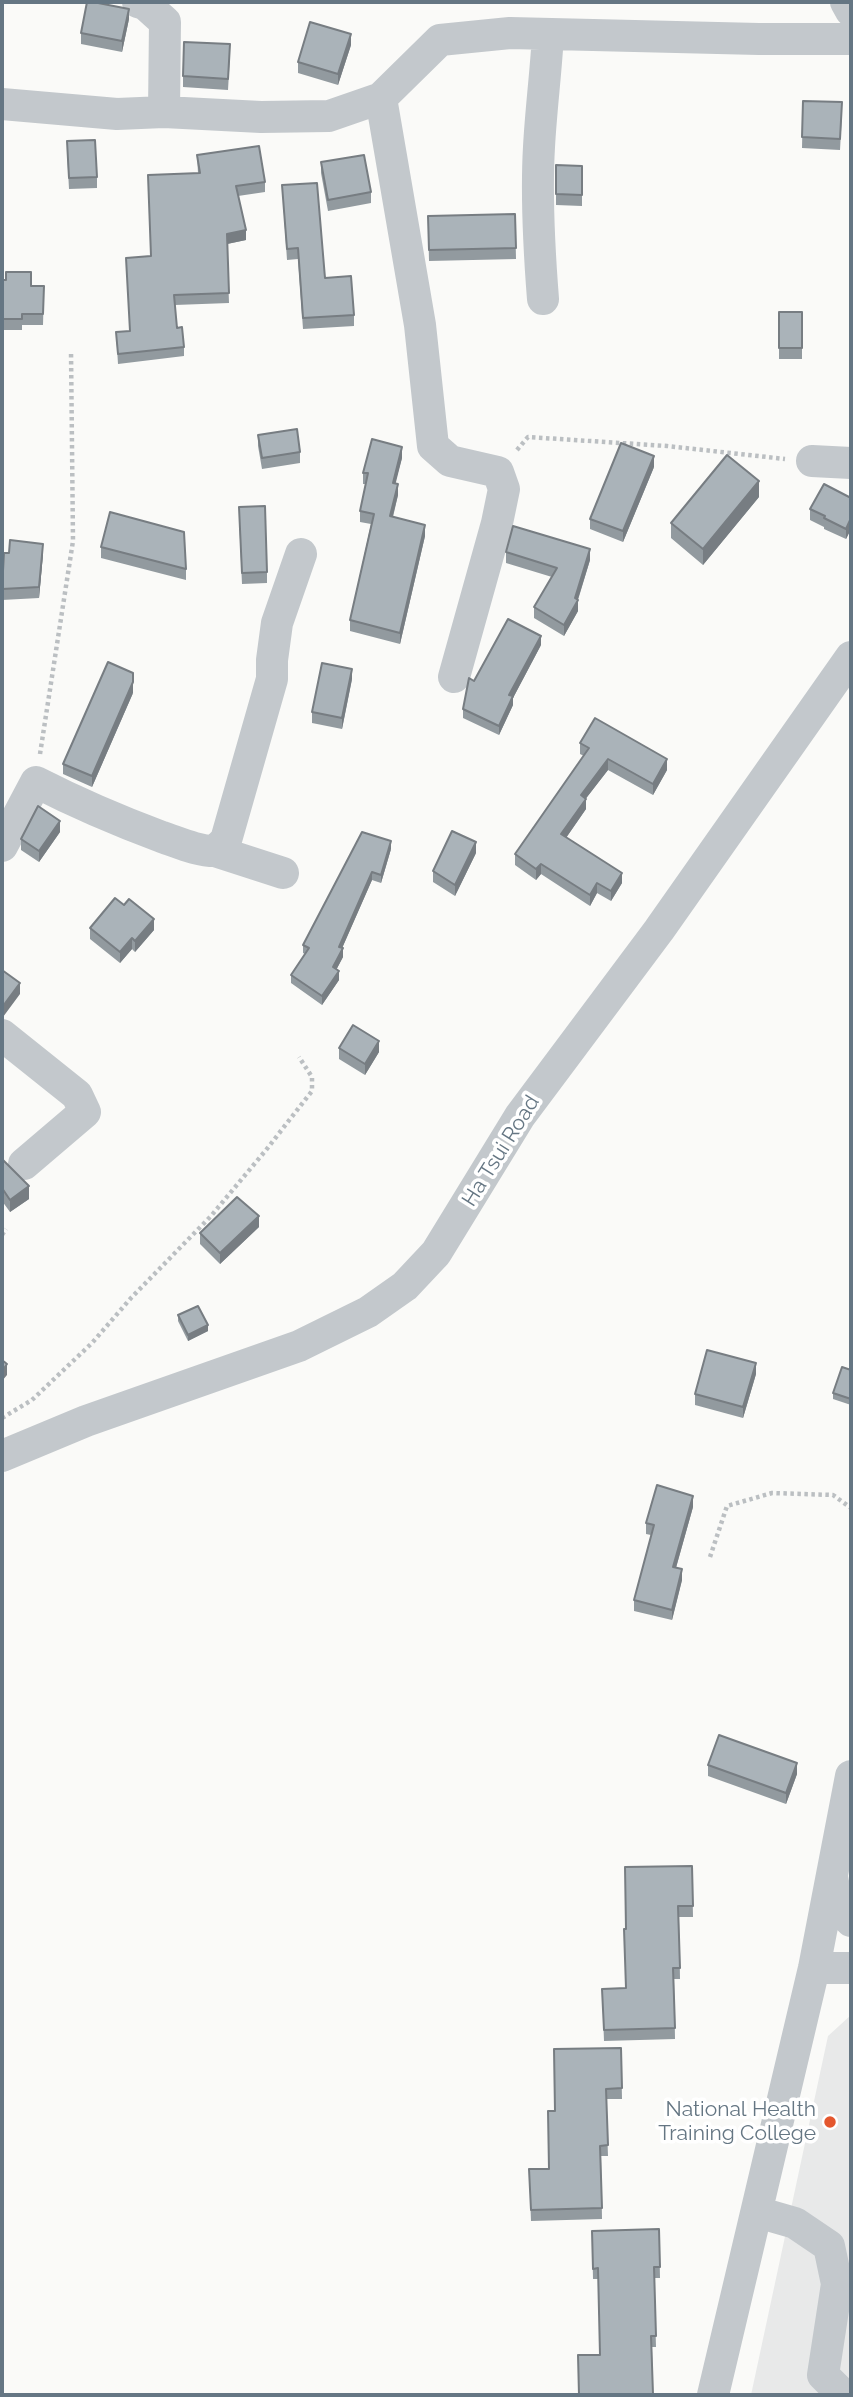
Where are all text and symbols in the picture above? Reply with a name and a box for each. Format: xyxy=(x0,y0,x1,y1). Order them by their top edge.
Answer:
street label: Ha Tsui Road xyxy=(457,1091,545,1211)
place label: National Health Training College xyxy=(658,2097,816,2147)
marker: National Health Training College xyxy=(822,2114,838,2130)

